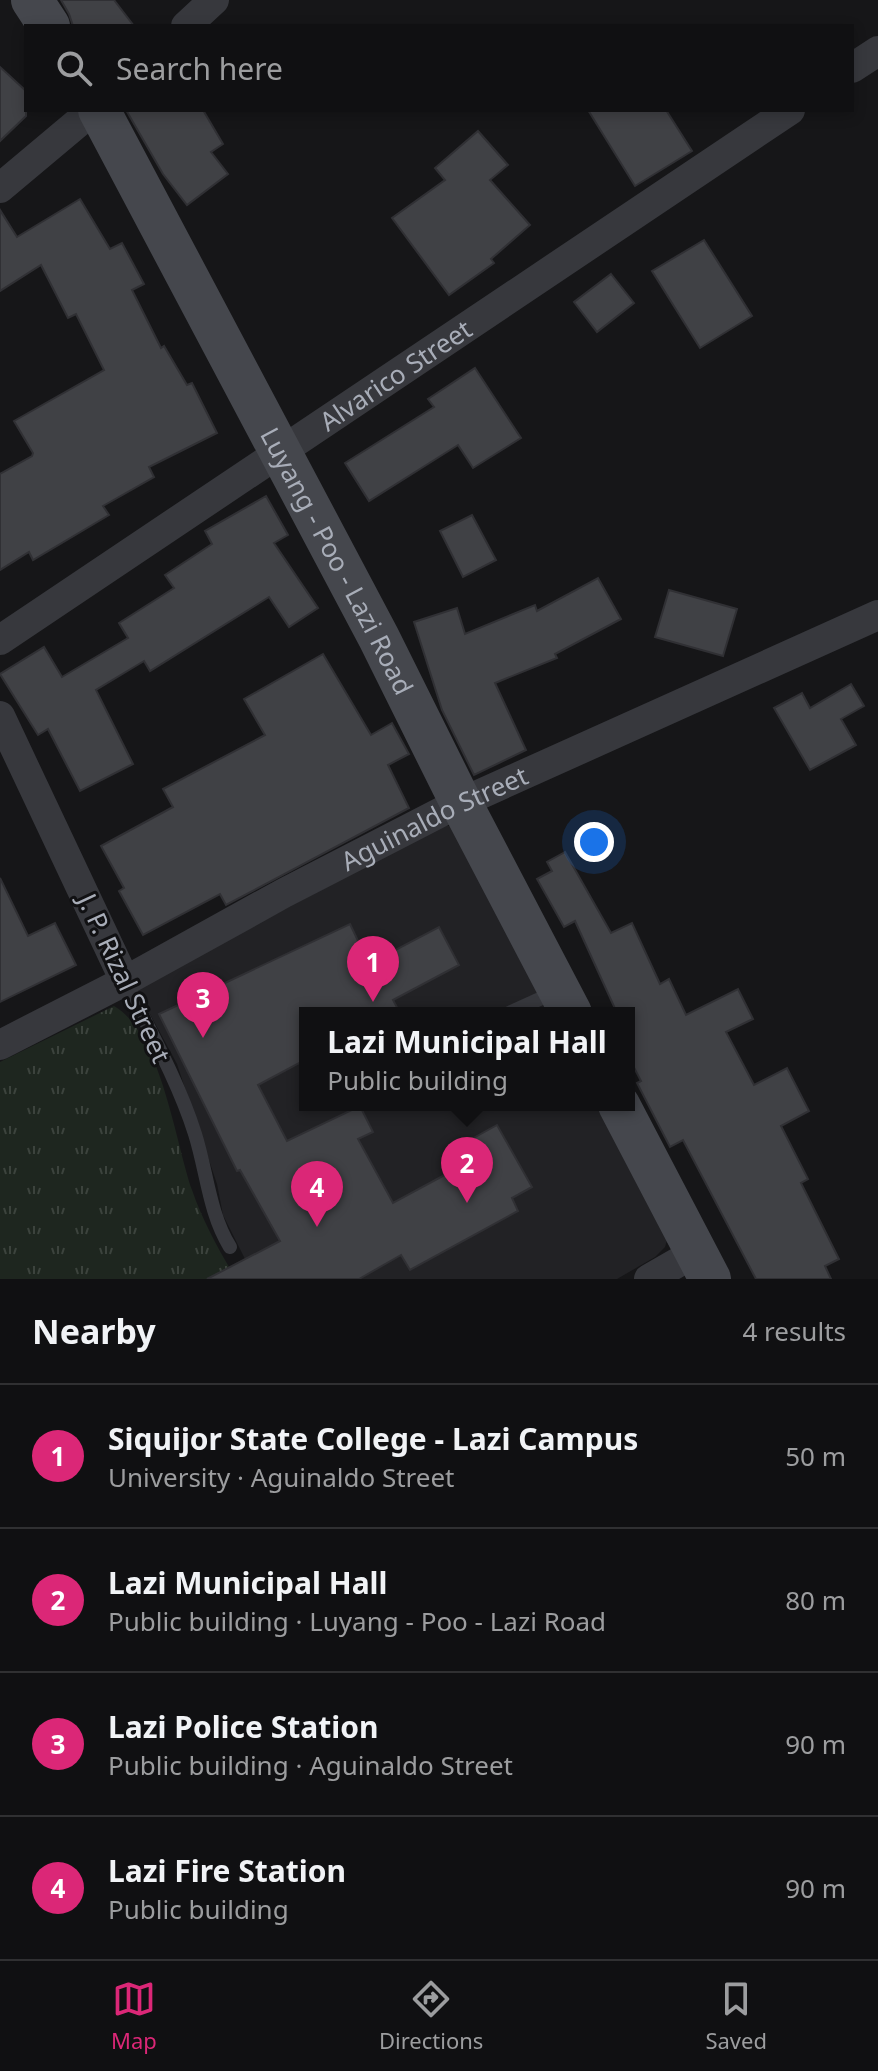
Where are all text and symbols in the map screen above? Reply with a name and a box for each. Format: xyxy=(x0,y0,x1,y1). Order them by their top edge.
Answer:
search box xyxy=(24,24,854,112)
icon: search xyxy=(52,46,96,90)
text: Search here xyxy=(116,48,283,89)
street label: Alvarico Street xyxy=(312,311,478,439)
street label: Luyang - Poo - Lazi Road xyxy=(252,421,422,701)
street label: Aguinaldo Street xyxy=(334,757,533,879)
your location xyxy=(574,822,614,862)
street label: J. P. Rizal Street xyxy=(69,885,180,1068)
pin: 1 xyxy=(347,936,399,1002)
pin: 3 xyxy=(177,972,229,1038)
popup xyxy=(299,1007,635,1111)
text: Lazi Municipal Hall xyxy=(327,1021,607,1062)
text: Public building xyxy=(327,1062,508,1098)
pin: 2 xyxy=(441,1137,493,1203)
pin: 4 xyxy=(291,1161,343,1227)
text: Nearby xyxy=(32,1308,156,1354)
text: 4 results xyxy=(742,1313,846,1349)
text: Siquijor State College - Lazi Campus xyxy=(108,1418,638,1459)
text: 1 xyxy=(51,1438,65,1474)
text: 50 m xyxy=(785,1438,846,1474)
text: University · Aguinaldo Street xyxy=(108,1459,455,1495)
text: Lazi Municipal Hall xyxy=(108,1562,387,1603)
text: 2 xyxy=(51,1582,65,1618)
text: 80 m xyxy=(785,1582,846,1618)
text: Public building · Luyang - Poo - Lazi Road xyxy=(108,1603,606,1639)
text: Lazi Police Station xyxy=(108,1706,379,1747)
text: 3 xyxy=(51,1726,65,1762)
text: 90 m xyxy=(785,1726,846,1762)
text: Public building · Aguinaldo Street xyxy=(108,1747,513,1783)
text: Lazi Fire Station xyxy=(108,1850,346,1891)
text: 4 xyxy=(51,1870,65,1906)
text: 90 m xyxy=(785,1870,846,1906)
text: Public building xyxy=(108,1891,289,1927)
tab: Map xyxy=(111,1977,157,2055)
tab: Directions xyxy=(379,1977,483,2055)
tab: Saved xyxy=(705,1977,767,2055)

